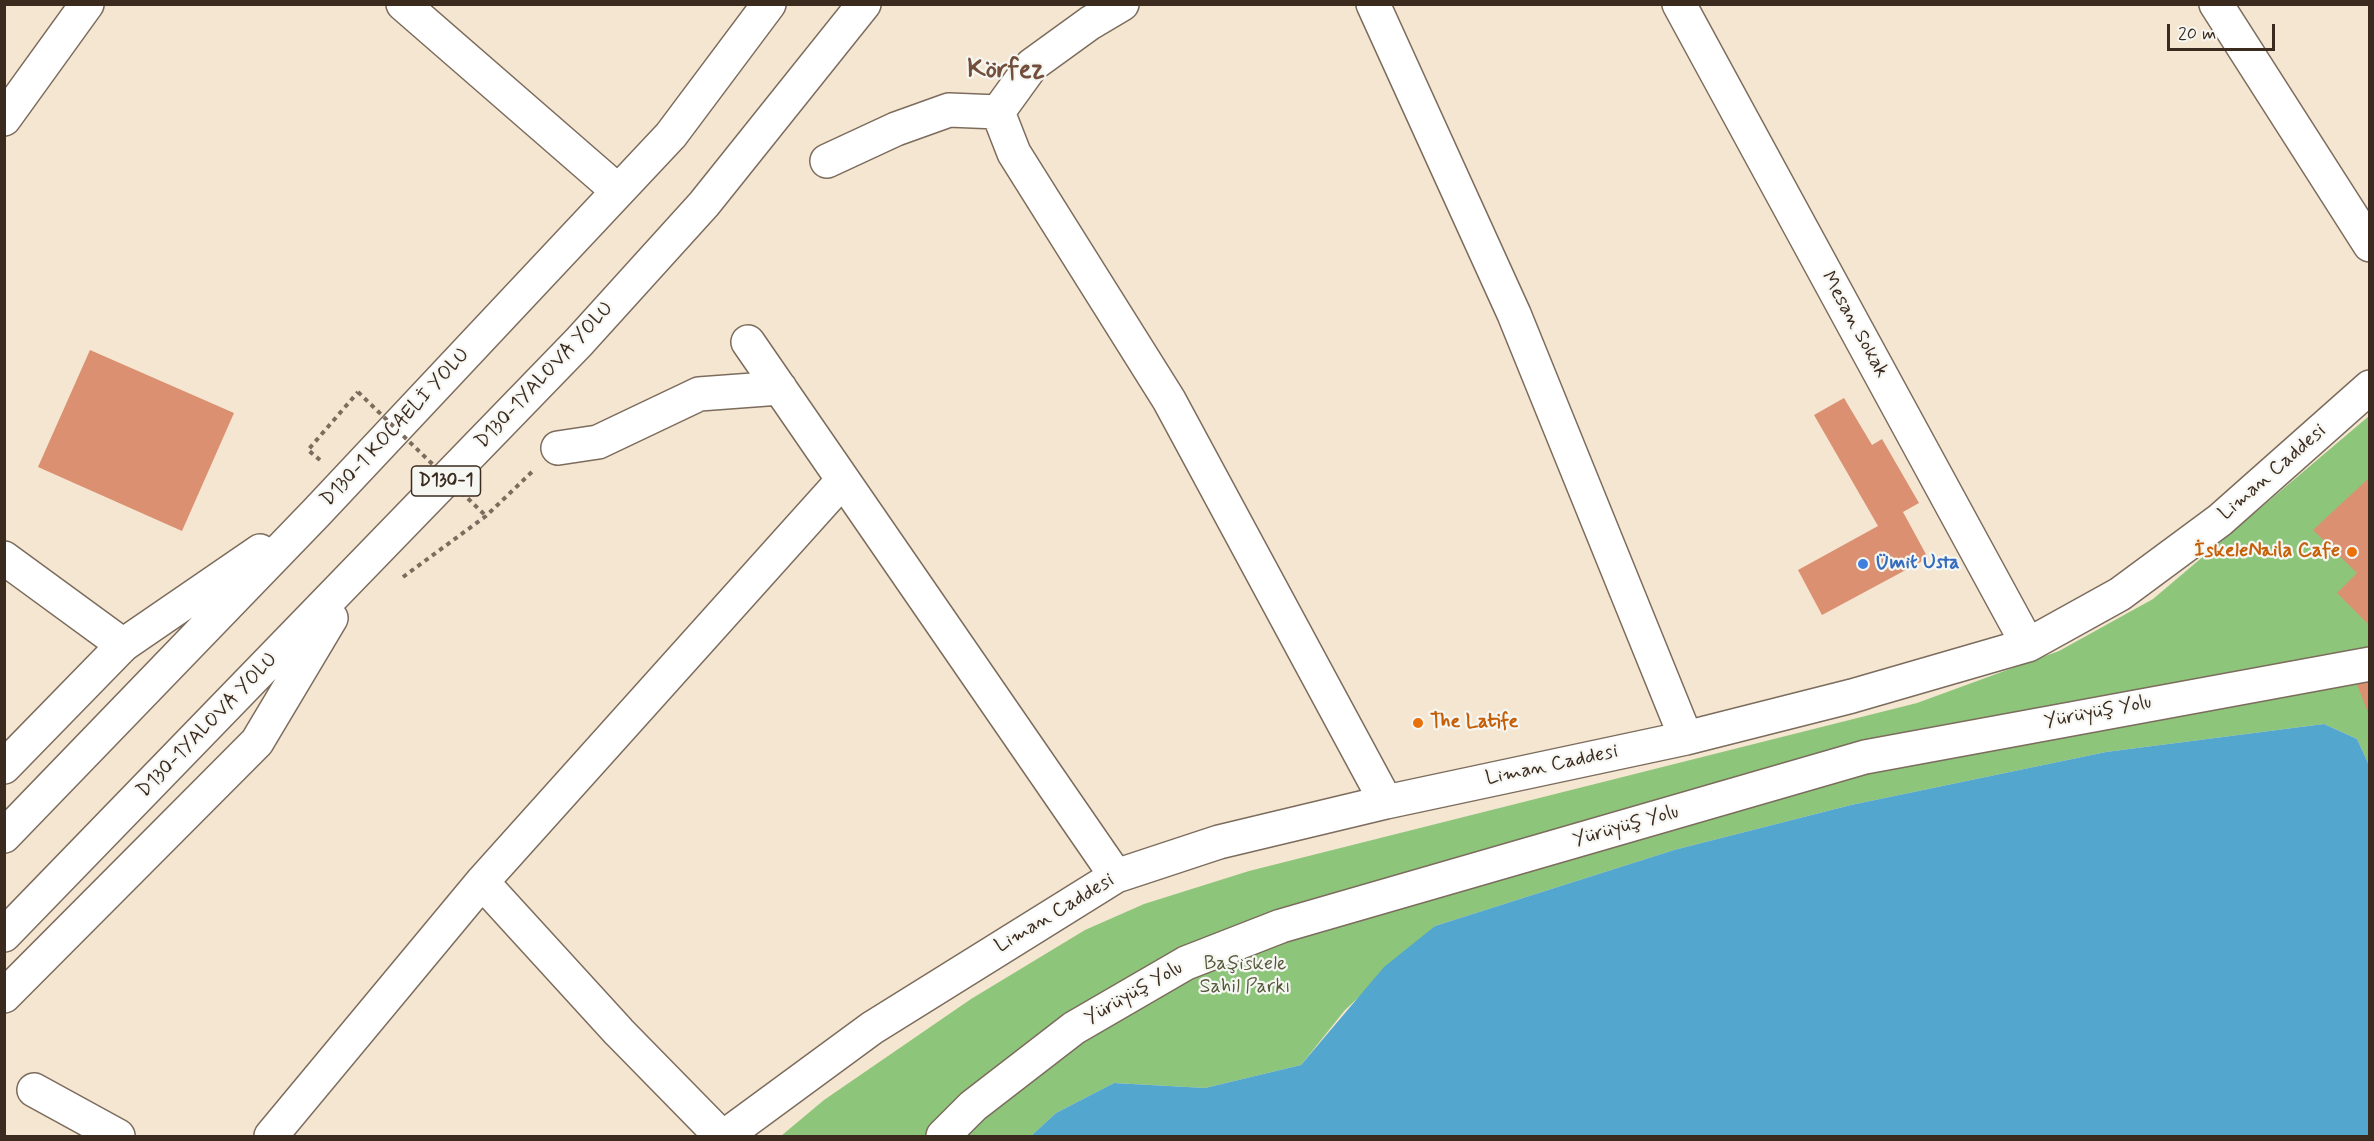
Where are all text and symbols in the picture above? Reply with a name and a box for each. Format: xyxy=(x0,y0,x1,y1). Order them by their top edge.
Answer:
scale bar xyxy=(2170,12,2278,50)
text: 20 m xyxy=(2178,22,2216,46)
district label: Körfez xyxy=(967,56,1045,88)
street label: Mesan Sokak xyxy=(1815,268,1893,382)
street label: D130-1YALOVA YOLU xyxy=(471,298,619,454)
street label: D130-1 KOCAELİ YOLU xyxy=(317,344,475,512)
street label: Liman Caddesi xyxy=(2214,420,2332,526)
road number: D130-1 xyxy=(412,466,480,496)
place label: İskeleNaila Cafe xyxy=(2194,540,2340,564)
marker: İskeleNaila Cafe xyxy=(2345,545,2359,559)
place label: Ümit Usta xyxy=(1875,552,1960,576)
marker: Ümit Usta xyxy=(1856,557,1870,571)
street label: D130-1YALOVA YOLU xyxy=(133,649,283,803)
street label: Yürüyüş Yolu xyxy=(2042,691,2154,735)
place label: The Latife xyxy=(1430,711,1518,735)
marker: The Latife xyxy=(1411,716,1425,730)
street label: Liman Caddesi xyxy=(1484,740,1620,792)
street label: Yürüyüş Yolu xyxy=(1570,800,1682,854)
street label: Liman Caddesi xyxy=(991,869,1119,959)
park label: Başiskele Sahil Parkı xyxy=(1199,953,1291,1000)
street label: Yürüyüş Yolu xyxy=(1081,956,1187,1032)

